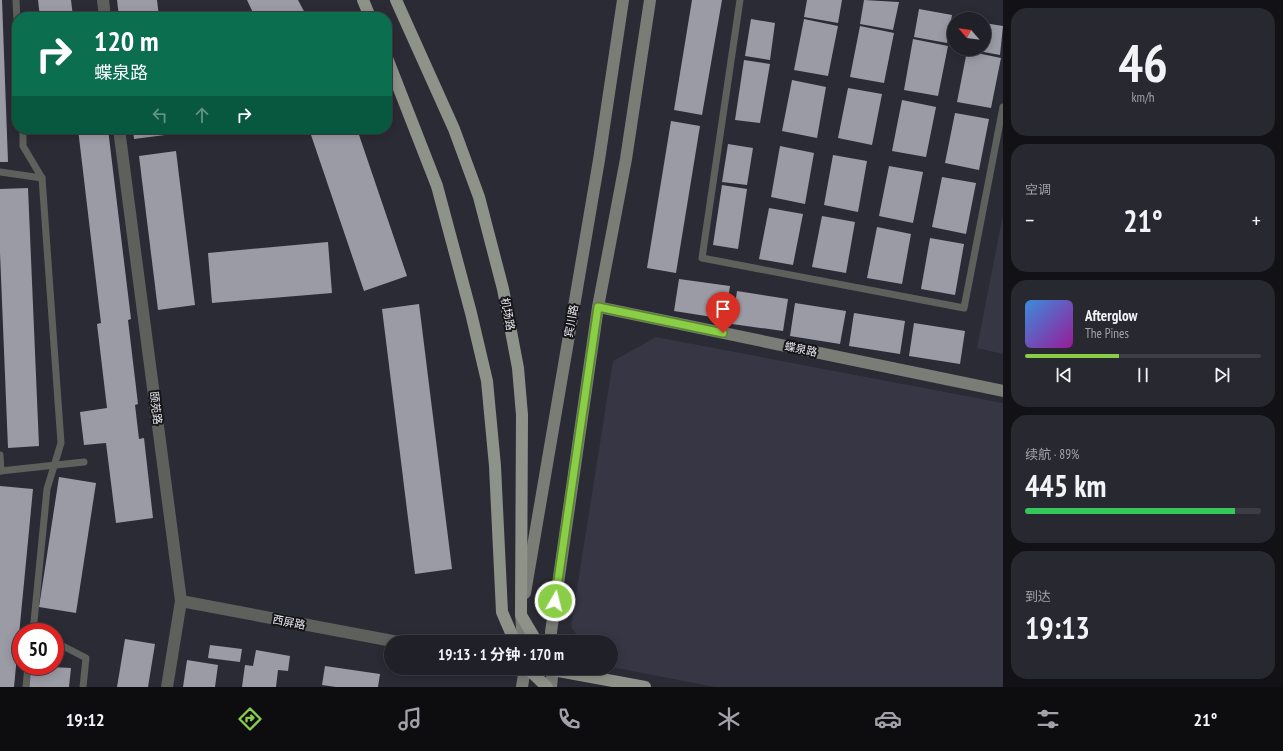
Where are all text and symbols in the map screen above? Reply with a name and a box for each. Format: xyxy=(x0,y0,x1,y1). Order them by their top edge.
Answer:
north arrow xyxy=(947,12,991,56)
map controls xyxy=(947,12,991,56)
text: 120 m xyxy=(94,22,158,59)
icon: right xyxy=(28,28,80,80)
text: 46 xyxy=(1118,29,1168,96)
text: 蝶泉路 xyxy=(94,61,148,84)
text: km/h xyxy=(1131,89,1155,106)
icon: left xyxy=(149,104,171,126)
icon: ahead xyxy=(191,104,213,126)
icon: right xyxy=(233,104,255,126)
text: 空调 xyxy=(1025,181,1051,198)
text: 21° xyxy=(1123,201,1163,240)
text: − xyxy=(1025,206,1034,234)
text: + xyxy=(1252,206,1261,234)
pin xyxy=(706,292,740,333)
street label: 机场路 xyxy=(498,296,518,332)
icon: arrive xyxy=(712,298,734,320)
street label: 宾川路 xyxy=(561,304,581,338)
text: Afterglow xyxy=(1085,306,1137,325)
text: The Pines xyxy=(1085,325,1129,342)
street label: 蝶泉路 xyxy=(783,339,819,359)
icon: previous xyxy=(1053,364,1075,386)
icon: pause xyxy=(1132,364,1154,386)
icon: next xyxy=(1211,364,1233,386)
street label: 颐苑路 xyxy=(147,391,165,425)
text: 续航 · 89% xyxy=(1025,446,1079,463)
text: 445 km xyxy=(1025,466,1106,505)
position arrow xyxy=(534,580,576,622)
text: 到达 xyxy=(1025,588,1051,605)
text: 19:13 xyxy=(1025,608,1090,647)
street label: 西屏路 xyxy=(271,612,307,632)
speed limit sign: 50 xyxy=(12,623,64,675)
text: 19:13 · 1 分钟 · 170 m xyxy=(438,645,564,664)
icon: directions xyxy=(236,705,264,733)
icon: music xyxy=(396,705,424,733)
icon: phone xyxy=(555,705,583,733)
icon: climate xyxy=(715,705,743,733)
icon: car xyxy=(874,705,902,733)
icon: filters xyxy=(1034,705,1062,733)
text: 19:12 xyxy=(66,708,105,731)
text: 21° xyxy=(1193,708,1217,731)

